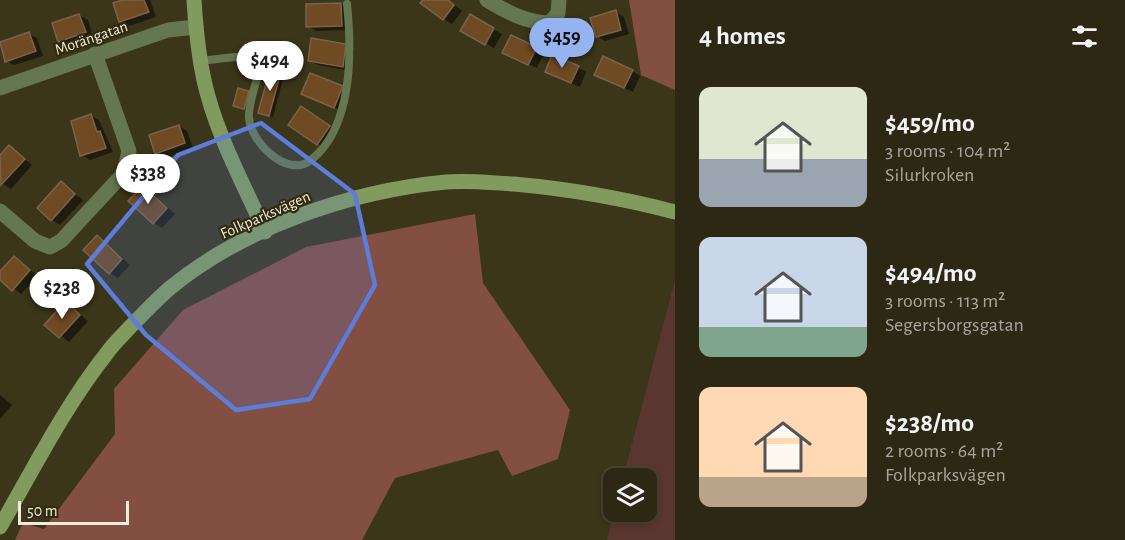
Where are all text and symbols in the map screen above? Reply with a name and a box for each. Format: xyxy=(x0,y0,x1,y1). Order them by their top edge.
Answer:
street label: Morängatan xyxy=(53,18,130,58)
pin: $459 xyxy=(526,18,598,69)
icon: filters xyxy=(1068,20,1101,53)
text: 4 homes xyxy=(699,23,786,49)
text: $459 xyxy=(543,27,581,47)
pin: $494 xyxy=(234,41,306,92)
text: $494 xyxy=(251,50,289,70)
text: $459/mo xyxy=(885,110,975,136)
icon: home xyxy=(747,111,819,183)
text: 3 rooms · 104 m² xyxy=(885,141,1010,161)
pin: $338 xyxy=(112,154,184,205)
text: $338 xyxy=(130,163,166,183)
text: Silurkroken xyxy=(885,165,974,185)
street label: Folkparksvägen xyxy=(218,188,313,242)
text: $494/mo xyxy=(885,260,977,286)
icon: home xyxy=(747,261,819,333)
pin: $238 xyxy=(26,269,98,320)
text: $238 xyxy=(44,278,80,298)
text: 3 rooms · 113 m² xyxy=(885,291,1005,311)
text: Segersborgsgatan xyxy=(885,315,1024,335)
text: $238/mo xyxy=(885,410,974,436)
icon: home xyxy=(747,411,819,483)
text: 2 rooms · 64 m² xyxy=(885,441,1003,461)
text: Folkparksvägen xyxy=(885,465,1006,485)
map controls xyxy=(603,468,657,522)
button: layers xyxy=(603,468,657,522)
scale bar xyxy=(18,498,129,526)
text: 50 m xyxy=(27,503,58,519)

